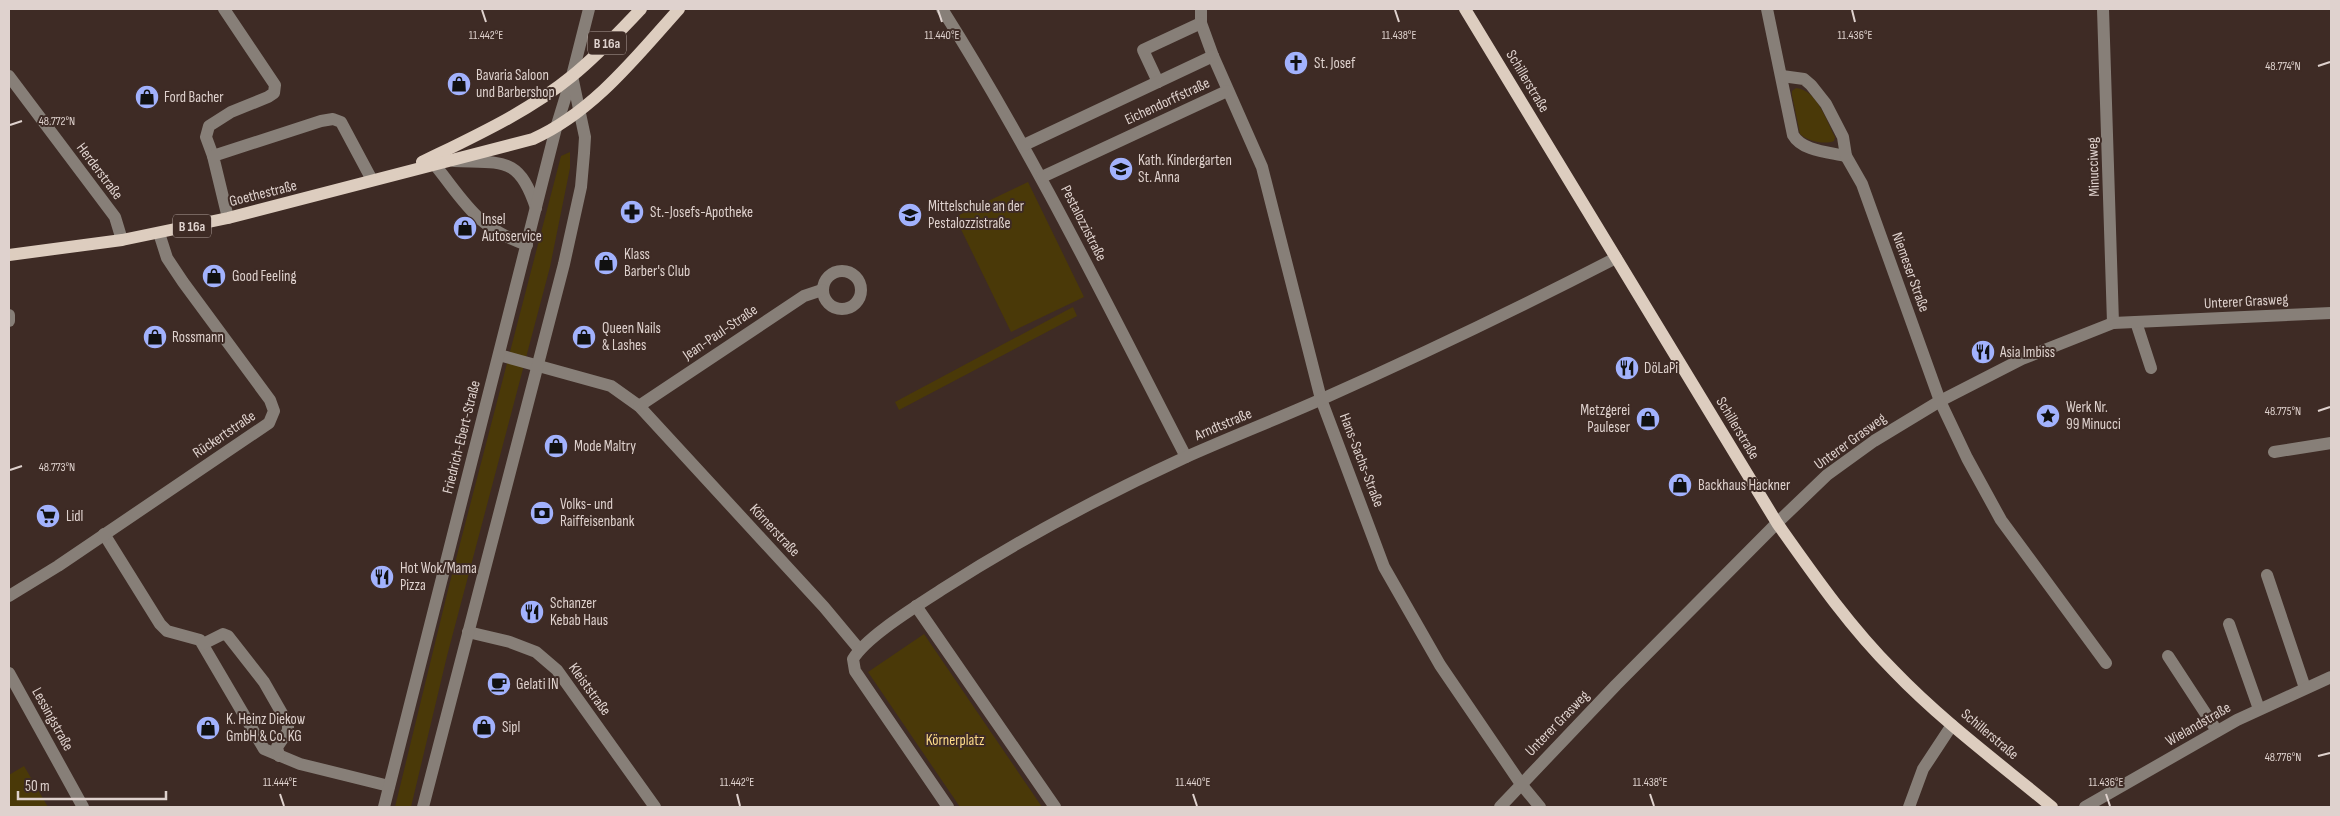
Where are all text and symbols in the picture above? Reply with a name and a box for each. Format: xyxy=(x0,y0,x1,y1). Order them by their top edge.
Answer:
text: 11.442°E xyxy=(469,28,503,43)
text: 11.440°E xyxy=(925,28,960,43)
text: 11.438°E xyxy=(1382,28,1416,43)
text: 11.436°E xyxy=(1838,28,1872,43)
road number: B 16a xyxy=(588,32,626,54)
street label: Schillerstraße xyxy=(1502,47,1554,116)
church icon: St. Josef xyxy=(1283,50,1309,76)
place label: St. Josef xyxy=(1314,54,1356,73)
text: 48.774°N xyxy=(2265,59,2301,74)
place label: Bavaria Saloon und Barbershop xyxy=(476,66,555,102)
shop icon: Bavaria Saloon und Barbershop xyxy=(446,71,472,97)
street label: Eichendorffstraße xyxy=(1122,73,1213,129)
shop icon: Ford Bacher xyxy=(134,84,160,110)
place label: Ford Bacher xyxy=(164,88,224,107)
text: 48.772°N xyxy=(39,114,75,129)
street label: Minucciweg xyxy=(2083,137,2104,197)
street label: Herderstraße xyxy=(72,139,127,203)
place label: Kath. Kindergarten St. Anna xyxy=(1138,151,1232,187)
school or university icon: Kath. Kindergarten St. Anna xyxy=(1108,156,1134,182)
street label: Goethestraße xyxy=(227,176,299,211)
street label: Pestalozzistraße xyxy=(1056,182,1111,264)
place label: Mittelschule an der Pestalozzistraße xyxy=(928,197,1025,233)
pharmacy icon: St.-Josefs-Apotheke xyxy=(619,199,645,225)
school or university icon: Mittelschule an der Pestalozzistraße xyxy=(897,202,923,228)
place label: St.-Josefs-Apotheke xyxy=(650,203,753,222)
place label: Insel Autoservice xyxy=(481,210,542,246)
road number: B 16a xyxy=(173,215,211,238)
shop icon: Insel Autoservice xyxy=(452,215,478,241)
street label: Niemeser Straße xyxy=(1887,230,1934,315)
place label: Klass Barber's Club xyxy=(624,245,690,281)
shop icon: Klass Barber's Club xyxy=(593,250,619,276)
shop icon: Good Feeling xyxy=(201,263,227,289)
place label: Good Feeling xyxy=(232,267,296,286)
street label: Unterer Grasweg xyxy=(2203,290,2289,313)
street label: Jean-Paul-Straße xyxy=(678,300,761,365)
place label: Queen Nails & Lashes xyxy=(602,319,661,355)
shop icon: Rossmann xyxy=(142,324,168,350)
shop icon: Queen Nails & Lashes xyxy=(571,324,597,350)
place label: Rossmann xyxy=(172,328,224,347)
restaurant icon: Asia Imbiss xyxy=(1970,339,1996,365)
place label: Asia Imbiss xyxy=(1999,343,2055,362)
restaurant icon: DöLaPi xyxy=(1614,355,1640,381)
place label: DöLaPi xyxy=(1644,359,1678,378)
street label: Friedrich-Ebert-Straße xyxy=(438,378,485,496)
street label: Schillerstraße xyxy=(1712,394,1764,463)
place label: Werk Nr. 99 Minucci xyxy=(2066,398,2121,434)
place label: Metzgerei Pauleser xyxy=(1580,401,1631,437)
place icon: Werk Nr. 99 Minucci xyxy=(2035,403,2061,429)
street label: Arndtstraße xyxy=(1191,404,1255,445)
text: 48.775°N xyxy=(2265,404,2301,419)
street label: Rückertstraße xyxy=(189,406,259,462)
shop icon: Metzgerei Pauleser xyxy=(1635,406,1661,432)
street label: Unterer Grasweg xyxy=(1811,409,1890,474)
street label: Hans-Sachs-Straße xyxy=(1335,410,1388,510)
shop icon: Mode Maltry xyxy=(543,433,569,459)
place label: Mode Maltry xyxy=(574,437,636,456)
text: 48.773°N xyxy=(39,460,75,475)
shop icon: Backhaus Hackner xyxy=(1667,472,1693,498)
place label: Backhaus Hackner xyxy=(1698,476,1791,495)
place label: Volks- und Raiffeisenbank xyxy=(560,495,635,531)
bank icon: Volks- und Raiffeisenbank xyxy=(529,500,555,526)
street label: Körnerstraße xyxy=(745,500,804,561)
supermarket icon: Lidl xyxy=(35,503,61,529)
place label: Lidl xyxy=(66,507,83,526)
place label: Hot Wok/Mama Pizza xyxy=(400,559,477,595)
restaurant icon: Hot Wok/Mama Pizza xyxy=(369,564,395,590)
place label: Schanzer Kebab Haus xyxy=(550,594,608,630)
restaurant icon: Schanzer Kebab Haus xyxy=(519,599,545,625)
street label: Kleiststraße xyxy=(564,659,615,719)
cafe icon: Gelati IN xyxy=(486,671,512,697)
place label: Gelati IN xyxy=(516,675,559,694)
street label: Lessingstraße xyxy=(27,684,78,754)
street label: Unterer Grasweg xyxy=(1521,686,1593,760)
street label: Wielandstraße xyxy=(2162,698,2234,751)
street label: Schillerstraße xyxy=(1957,705,2022,764)
place label: K. Heinz Diekow GmbH & Co. KG xyxy=(226,710,306,746)
shop icon: Sipl xyxy=(471,714,497,740)
shop icon: K. Heinz Diekow GmbH & Co. KG xyxy=(195,715,221,741)
place label: Sipl xyxy=(502,718,520,737)
park label: Körnerplatz xyxy=(926,731,985,750)
text: 48.776°N xyxy=(2265,750,2301,765)
scale bar xyxy=(18,768,165,800)
text: 11.444°E xyxy=(263,775,297,790)
text: 11.442°E xyxy=(720,775,754,790)
text: 11.440°E xyxy=(1176,775,1211,790)
text: 11.438°E xyxy=(1633,775,1667,790)
text: 11.436°E xyxy=(2089,775,2123,790)
text: 50 m xyxy=(25,777,50,796)

